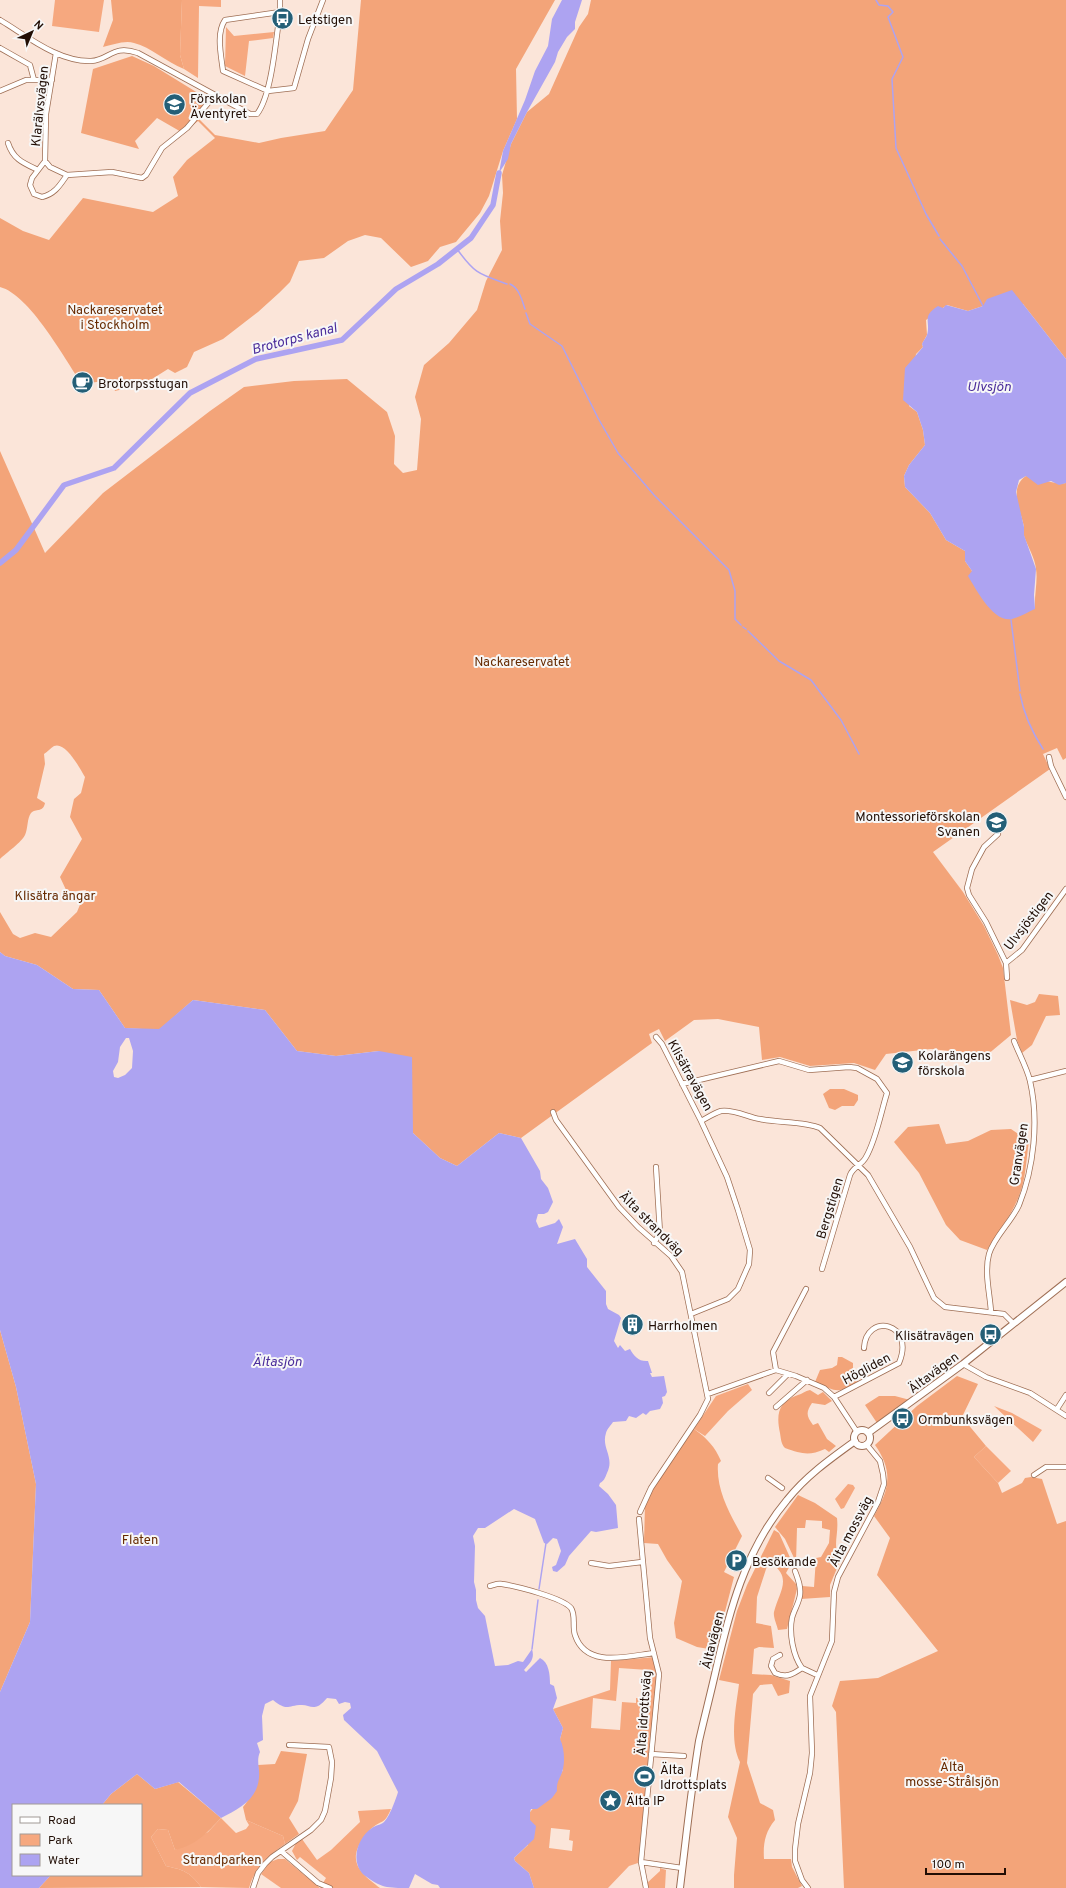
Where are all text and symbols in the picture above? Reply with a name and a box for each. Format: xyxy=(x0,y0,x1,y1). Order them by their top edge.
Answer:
bus stop icon: Letstigen xyxy=(270,6,296,32)
north arrow xyxy=(12,12,52,52)
place label: Letstigen xyxy=(298,13,353,29)
text: N xyxy=(31,18,46,33)
street label: Klarälvsvägen xyxy=(29,65,53,147)
school or university icon: Förskolan Äventyret xyxy=(162,92,188,118)
place label: Förskolan Äventyret xyxy=(190,92,247,123)
park label: Nackareservatet i Stockholm xyxy=(67,303,163,334)
water label: Brotorps kanal xyxy=(250,320,340,359)
cafe icon: Brotorpsstugan xyxy=(70,370,96,396)
place label: Brotorpsstugan xyxy=(98,377,188,393)
water label: Ulvsjön xyxy=(967,379,1012,396)
park label: Nackareservatet xyxy=(474,655,570,671)
place label: Montessorieförskolan Svanen xyxy=(855,810,980,841)
school or university icon: Montessorieförskolan Svanen xyxy=(983,810,1009,836)
street label: Ulvsjöstigen xyxy=(1001,888,1058,954)
park label: Klisätra ängar xyxy=(14,889,96,905)
street label: Klisätravägen xyxy=(663,1038,715,1114)
school or university icon: Kolarängens förskola xyxy=(889,1049,915,1075)
place label: Kolarängens förskola xyxy=(918,1049,991,1080)
street label: Granvägen xyxy=(1007,1122,1033,1187)
street label: Bergstigen xyxy=(814,1176,848,1241)
street label: Älta strandväg xyxy=(615,1187,688,1260)
building icon: Harrholmen xyxy=(620,1312,646,1338)
place label: Harrholmen xyxy=(648,1319,718,1335)
bus stop icon: Klisätravägen xyxy=(977,1322,1003,1348)
place label: Klisätravägen xyxy=(895,1329,974,1345)
street label: Ältavägen xyxy=(905,1348,962,1398)
street label: Högliden xyxy=(840,1350,894,1389)
water label: Ältasjön xyxy=(252,1353,302,1371)
bus stop icon: Ormbunksvägen xyxy=(889,1406,915,1432)
place label: Ormbunksvägen xyxy=(918,1413,1013,1429)
street label: Älta mossväg xyxy=(825,1493,877,1570)
park label: Flaten xyxy=(122,1533,158,1549)
parking icon: Besökande xyxy=(723,1548,749,1574)
place label: Besökande xyxy=(752,1555,816,1571)
street label: Ältavägen xyxy=(697,1610,729,1671)
street label: Älta idrottsväg xyxy=(632,1670,656,1756)
park label: Älta mosse-Strålsjön xyxy=(905,1758,999,1791)
place label: Älta Idrottsplats xyxy=(660,1761,727,1794)
sports icon: Älta Idrottsplats xyxy=(631,1763,657,1789)
place icon: Älta IP xyxy=(597,1787,623,1813)
place label: Älta IP xyxy=(626,1792,665,1810)
legend xyxy=(12,1804,142,1876)
text: Road xyxy=(48,1813,76,1829)
text: Park xyxy=(48,1833,73,1849)
scale bar xyxy=(926,1850,1005,1876)
text: Water xyxy=(48,1853,80,1869)
park label: Strandparken xyxy=(182,1853,262,1869)
text: 100 m xyxy=(932,1857,965,1873)

